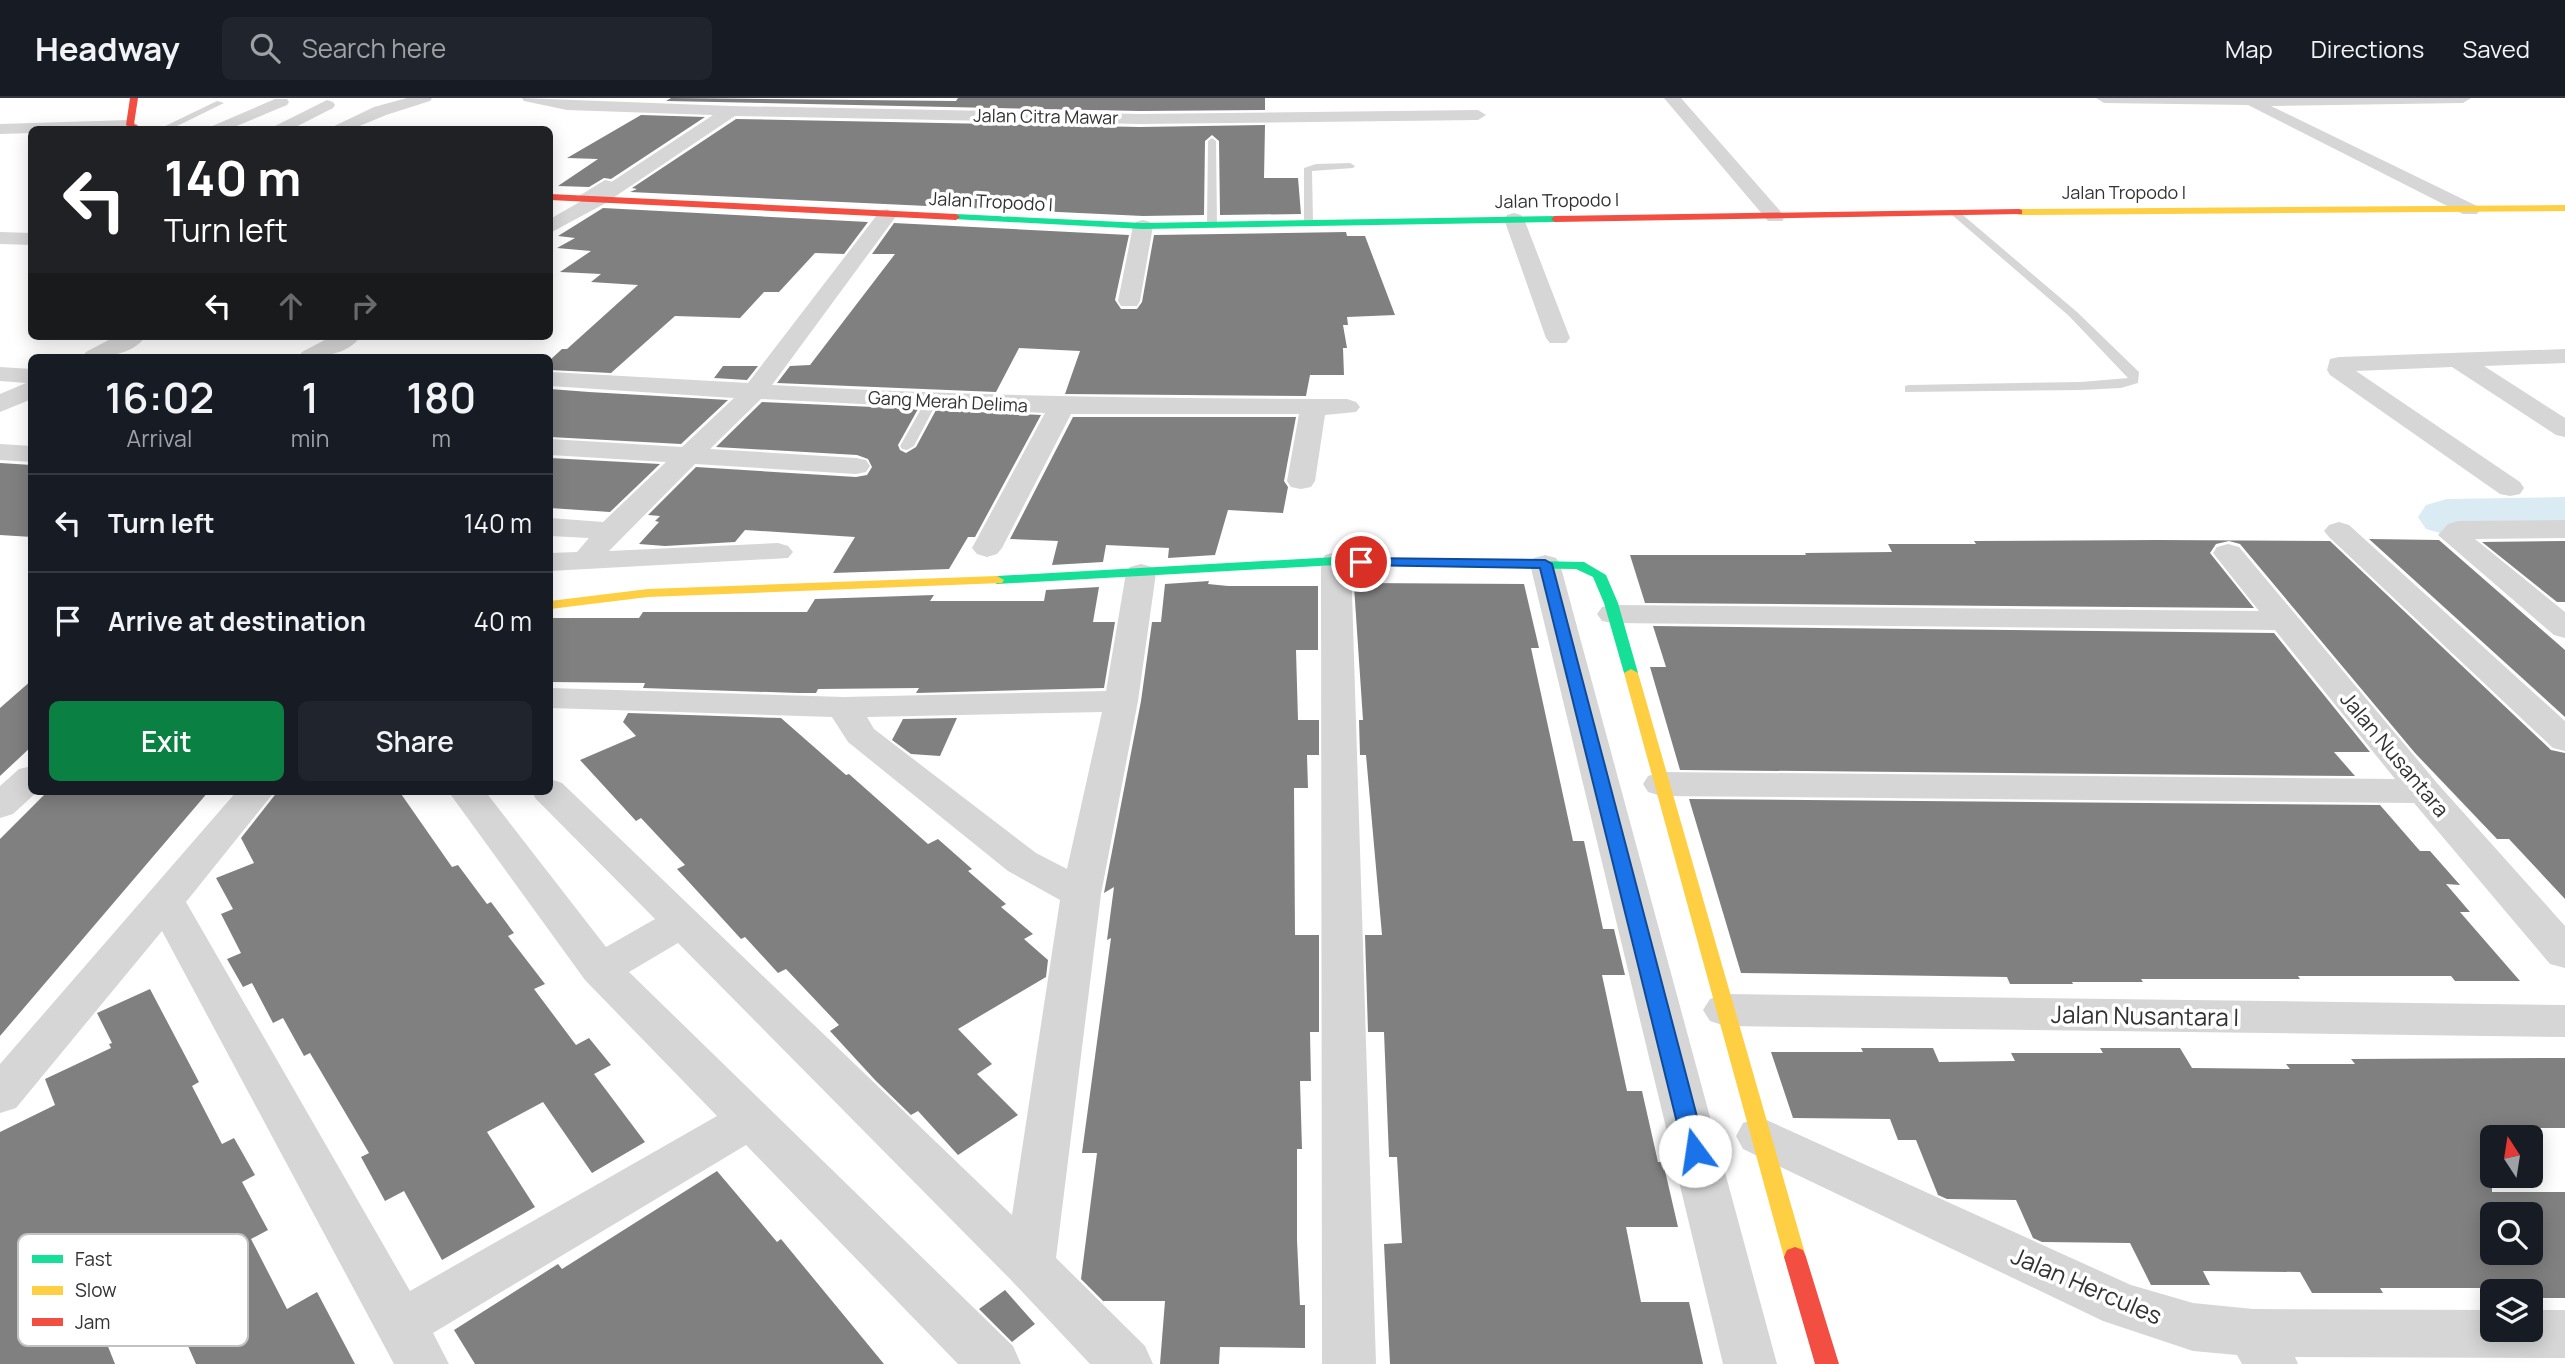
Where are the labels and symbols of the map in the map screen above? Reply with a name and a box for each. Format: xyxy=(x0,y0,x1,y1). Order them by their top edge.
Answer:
street label: Jalan Citra Mawar xyxy=(973,103,1119,129)
street label: Jalan Tropodo I xyxy=(2062,180,2186,204)
street label: Jalan Tropodo I xyxy=(928,186,1054,216)
street label: Jalan Tropodo I xyxy=(1495,187,1619,213)
street label: Gang Merah Delima xyxy=(867,385,1029,417)
pin xyxy=(1331,532,1391,592)
street label: Jalan Nusantara xyxy=(2334,685,2456,823)
street label: Jalan Nusantara I xyxy=(2051,997,2239,1033)
position arrow xyxy=(1658,1114,1732,1188)
north arrow xyxy=(2480,1125,2543,1188)
legend xyxy=(18,1234,248,1346)
street label: Jalan Hercules xyxy=(2006,1238,2168,1332)
text: Fast xyxy=(75,1246,112,1272)
text: Slow xyxy=(75,1277,117,1303)
text: Jam xyxy=(75,1309,110,1335)

